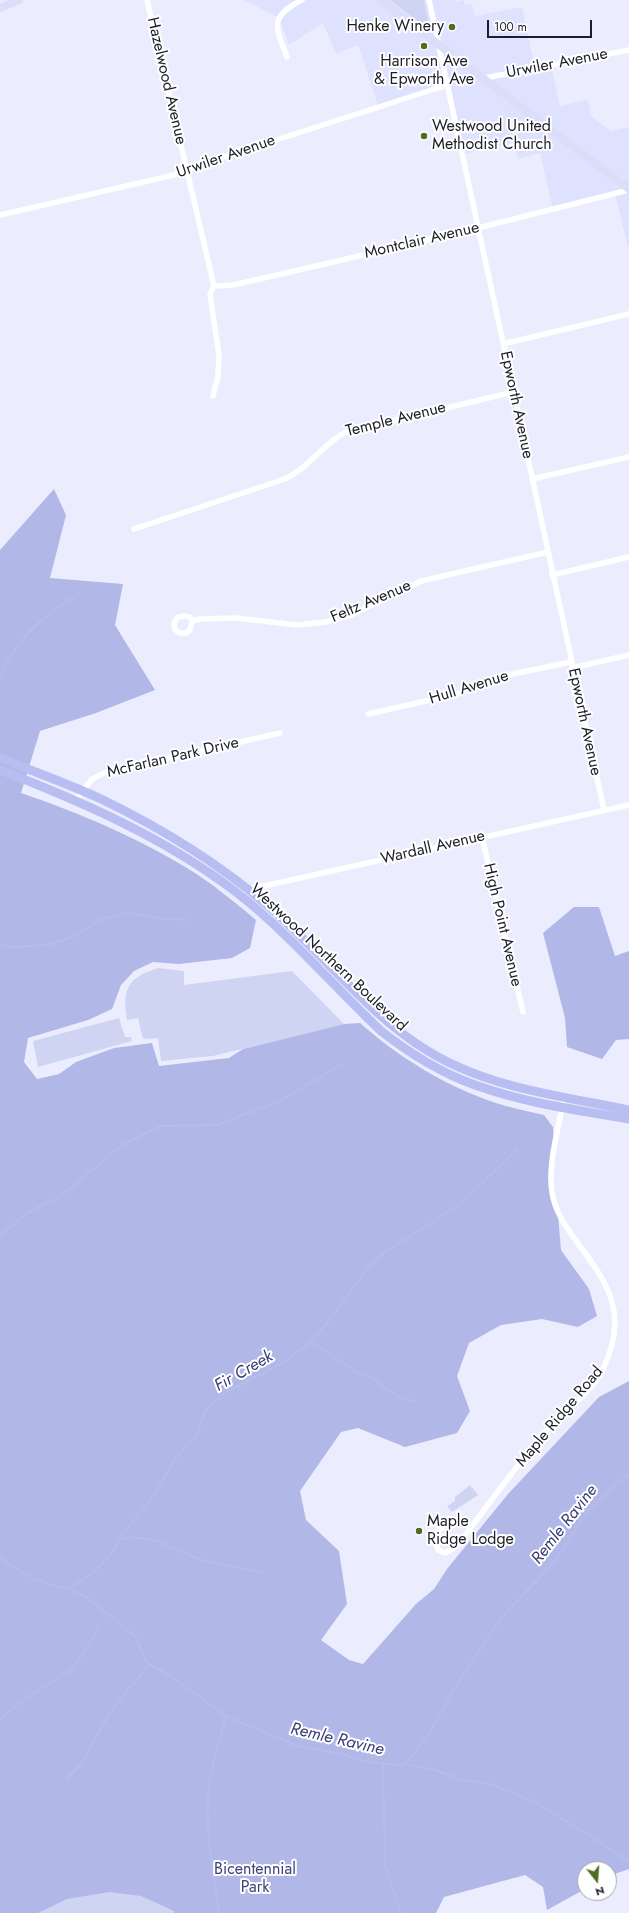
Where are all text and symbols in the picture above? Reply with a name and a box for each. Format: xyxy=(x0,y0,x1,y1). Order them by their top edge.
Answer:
scale bar xyxy=(489,12,594,38)
street label: Hazelwood Avenue xyxy=(142,15,190,147)
place label: Henke Winery xyxy=(346,17,444,37)
text: 100 m xyxy=(494,18,527,36)
marker: Henke Winery xyxy=(447,22,457,32)
marker: Harrison Ave & Epworth Ave xyxy=(419,41,429,51)
street label: Urwiler Avenue xyxy=(505,45,609,83)
place label: Harrison Ave & Epworth Ave xyxy=(374,52,474,90)
place label: Westwood United Methodist Church xyxy=(432,117,552,155)
street label: Urwiler Avenue xyxy=(174,131,278,183)
marker: Westwood United Methodist Church xyxy=(419,131,429,141)
street label: Montclair Avenue xyxy=(363,218,481,264)
street label: Epworth Avenue xyxy=(495,349,537,461)
street label: Temple Avenue xyxy=(344,398,448,442)
street label: Feltz Avenue xyxy=(328,577,414,627)
street label: Epworth Avenue xyxy=(563,666,605,778)
street label: Hull Avenue xyxy=(427,667,511,709)
street label: McFarlan Park Drive xyxy=(105,733,241,783)
street label: Wardall Avenue xyxy=(379,827,487,869)
street label: High Point Avenue xyxy=(478,861,526,989)
street label: Westwood Northern Boulevard xyxy=(245,880,411,1036)
water label: Fir Creek xyxy=(211,1347,277,1397)
street label: Maple Ridge Road xyxy=(512,1363,608,1471)
water label: Remle Ravine xyxy=(528,1481,602,1569)
place label: Maple Ridge Lodge xyxy=(427,1512,514,1550)
marker: Maple Ridge Lodge xyxy=(414,1526,424,1536)
water label: Remle Ravine xyxy=(288,1719,386,1761)
park label: Bicentennial Park xyxy=(214,1860,296,1898)
north arrow xyxy=(577,1861,617,1901)
text: N xyxy=(594,1883,607,1900)

